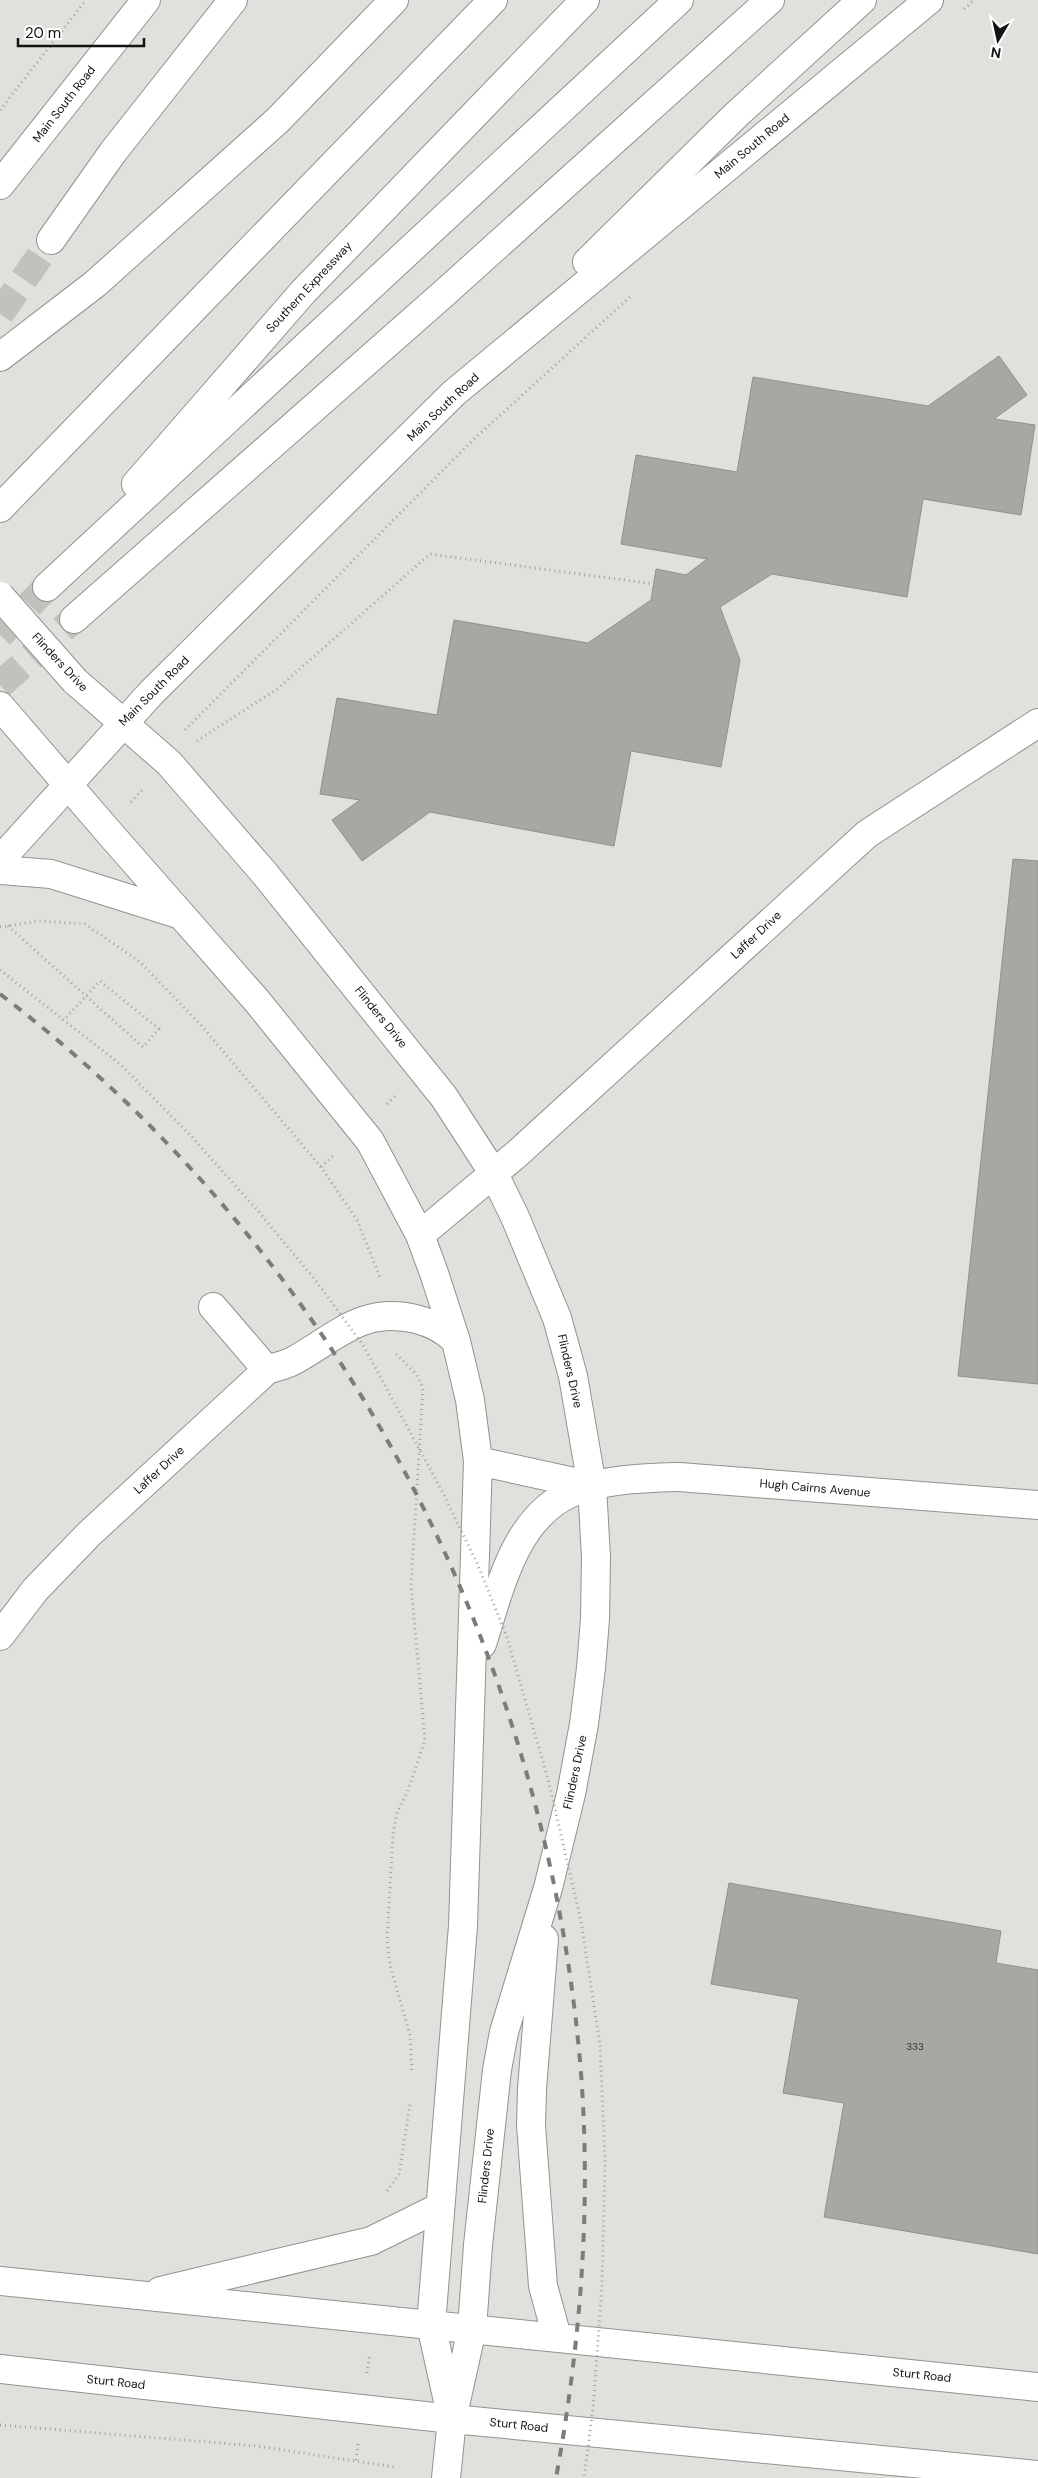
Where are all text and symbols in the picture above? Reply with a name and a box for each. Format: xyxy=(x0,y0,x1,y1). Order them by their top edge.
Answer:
scale bar xyxy=(18,15,144,47)
north arrow xyxy=(973,15,1023,65)
text: 20 m xyxy=(25,23,61,43)
text: N xyxy=(990,43,1002,63)
street label: Main South Road xyxy=(29,62,99,146)
street label: Main South Road xyxy=(711,110,793,182)
street label: Southern Expressway xyxy=(263,238,356,336)
street label: Main South Road xyxy=(403,369,483,445)
street label: Flinders Drive xyxy=(28,629,92,695)
street label: Main South Road xyxy=(115,652,193,730)
street label: Laffer Drive xyxy=(727,907,785,963)
street label: Flinders Drive xyxy=(351,983,411,1051)
street label: Flinders Drive xyxy=(554,1333,586,1410)
street label: Laffer Drive xyxy=(130,1442,188,1498)
street label: Hugh Cairns Avenue xyxy=(759,1475,871,1501)
street label: Flinders Drive xyxy=(559,1733,591,1810)
house number: 333 xyxy=(906,2040,924,2053)
street label: Flinders Drive xyxy=(474,2128,498,2204)
street label: Sturt Road xyxy=(892,2364,952,2386)
street label: Sturt Road xyxy=(86,2371,146,2393)
street label: Sturt Road xyxy=(489,2414,549,2436)

